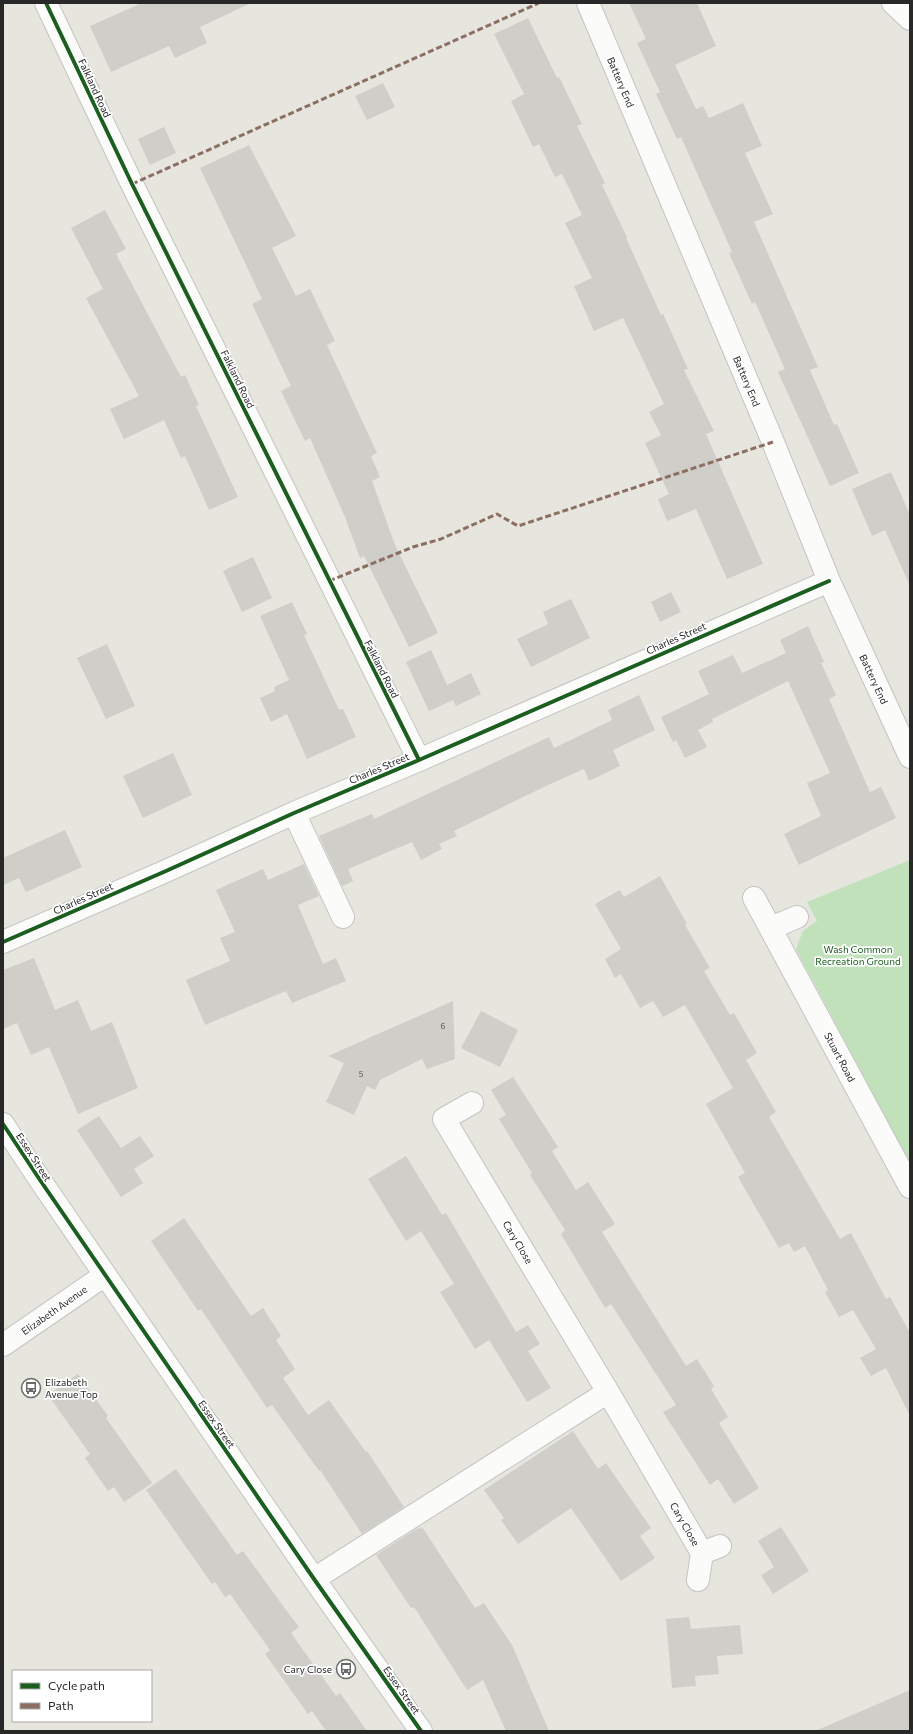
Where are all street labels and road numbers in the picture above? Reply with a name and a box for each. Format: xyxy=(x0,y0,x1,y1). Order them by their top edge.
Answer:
street label: Battery End xyxy=(605,55,637,109)
street label: Falkland Road xyxy=(76,57,114,119)
street label: Falkland Road xyxy=(219,348,257,410)
street label: Battery End xyxy=(731,354,763,408)
street label: Charles Street xyxy=(644,619,708,657)
street label: Falkland Road xyxy=(362,638,402,700)
street label: Battery End xyxy=(857,652,891,706)
street label: Charles Street xyxy=(347,750,411,786)
street label: Charles Street xyxy=(51,879,115,917)
street label: Stuart Road xyxy=(822,1030,858,1084)
street label: Essex Street xyxy=(14,1130,54,1184)
street label: Cary Close xyxy=(500,1218,536,1266)
street label: Elizabeth Avenue xyxy=(19,1283,89,1337)
street label: Essex Street xyxy=(196,1398,238,1450)
street label: Cary Close xyxy=(668,1500,702,1548)
street label: Essex Street xyxy=(381,1664,423,1716)

